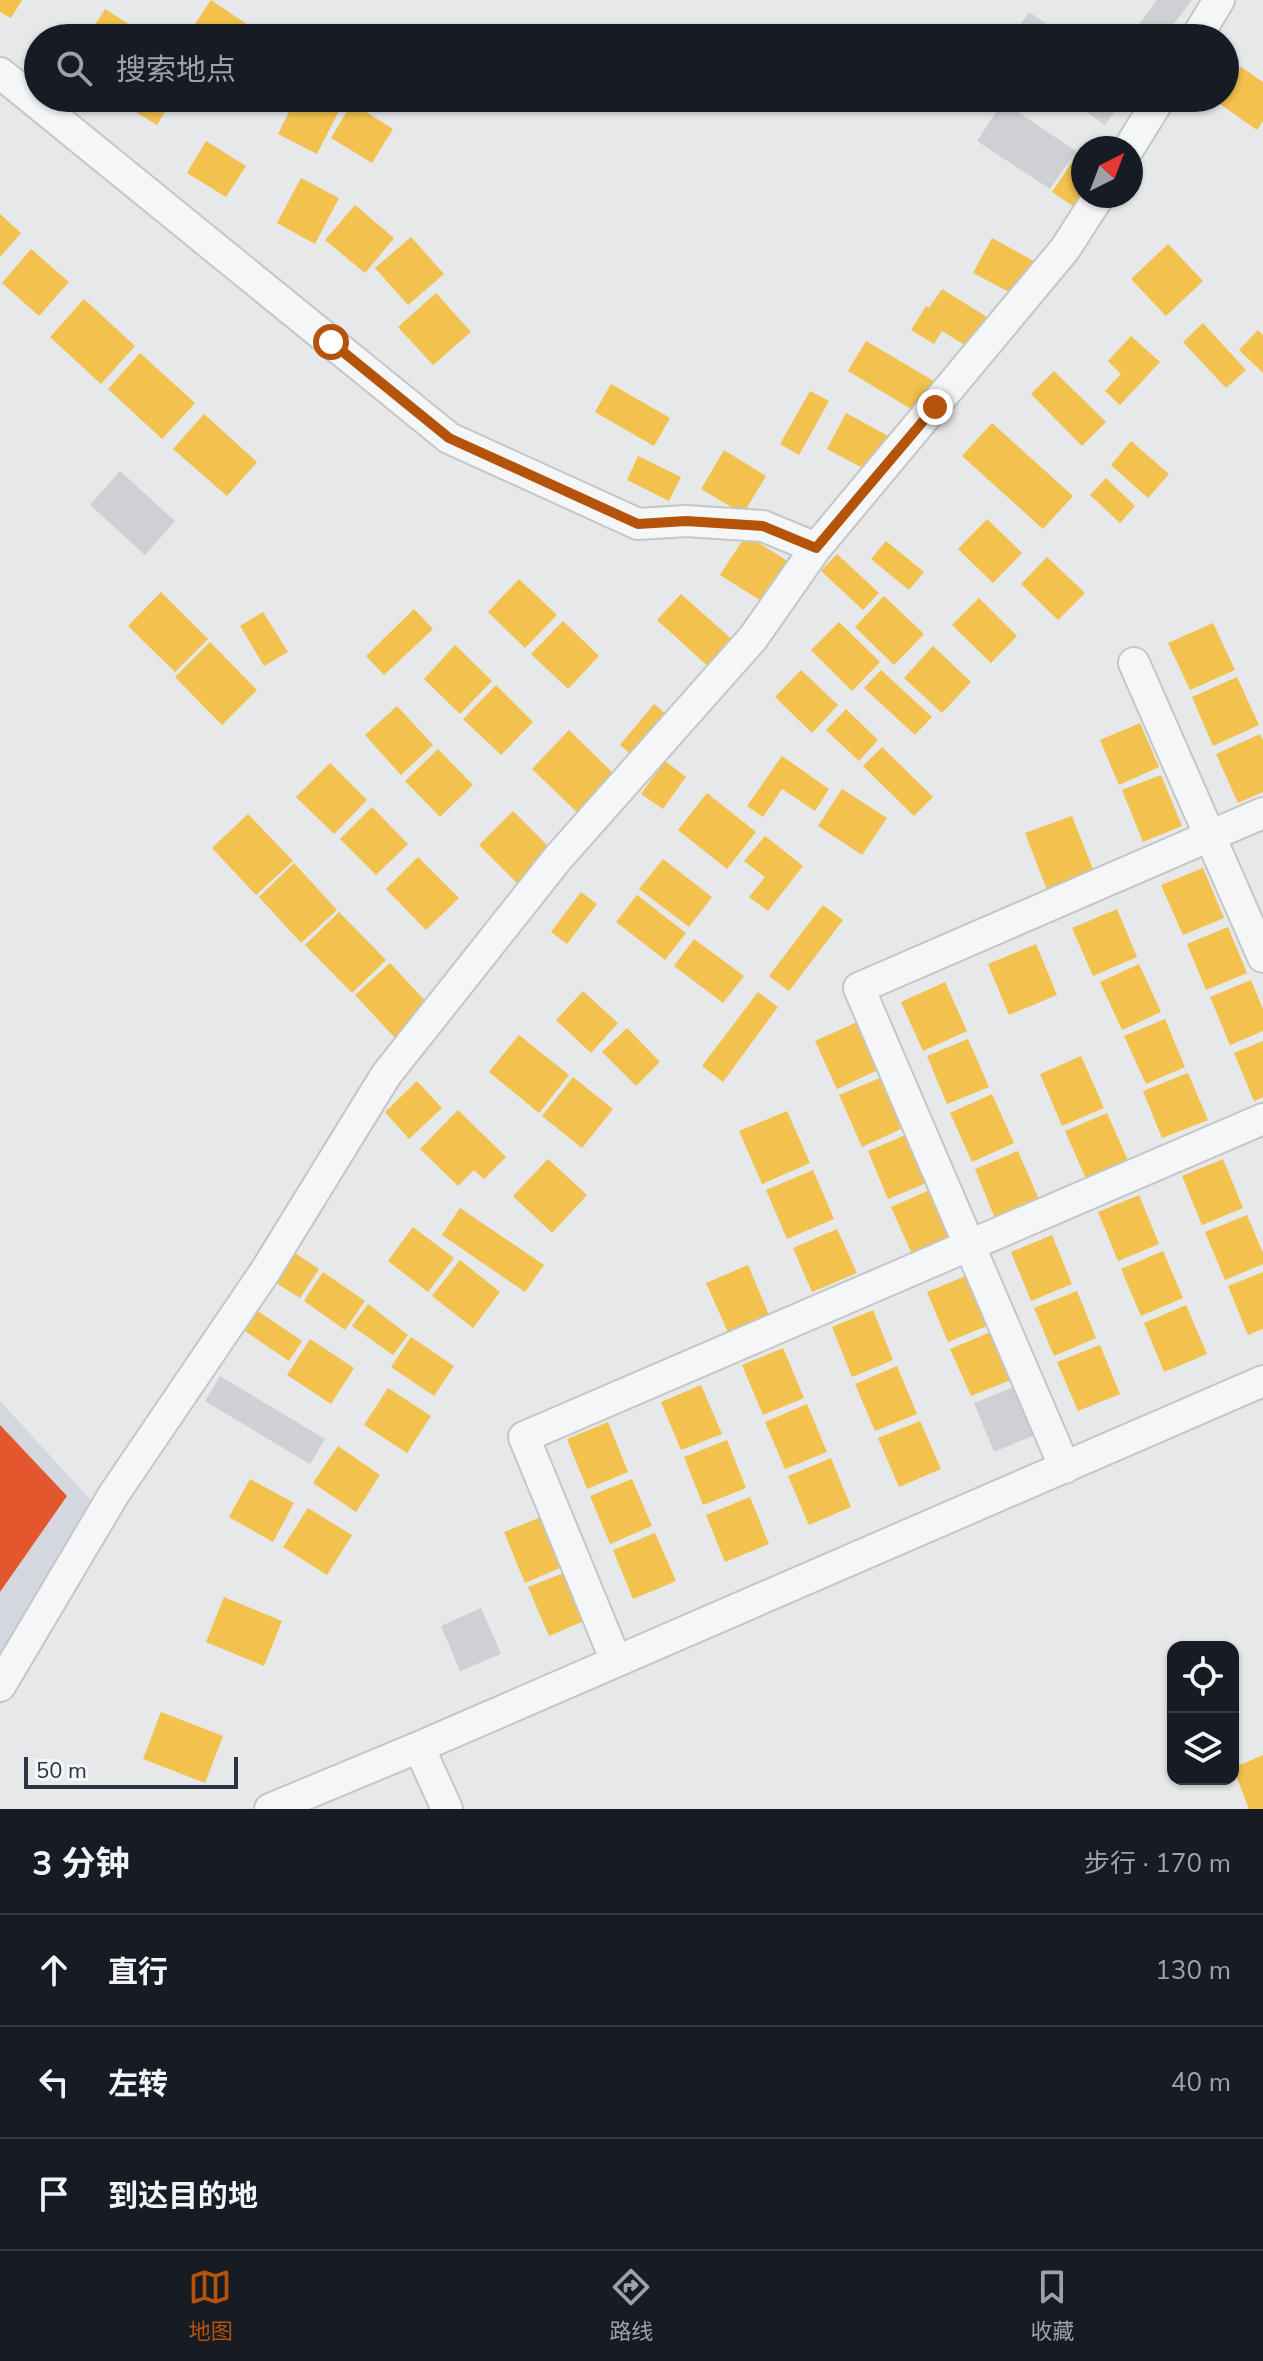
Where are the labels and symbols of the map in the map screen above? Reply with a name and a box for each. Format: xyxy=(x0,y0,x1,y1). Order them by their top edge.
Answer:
north arrow xyxy=(1071,136,1143,208)
route start xyxy=(313,324,349,360)
route end xyxy=(917,389,953,425)
scale bar xyxy=(24,1753,238,1789)

